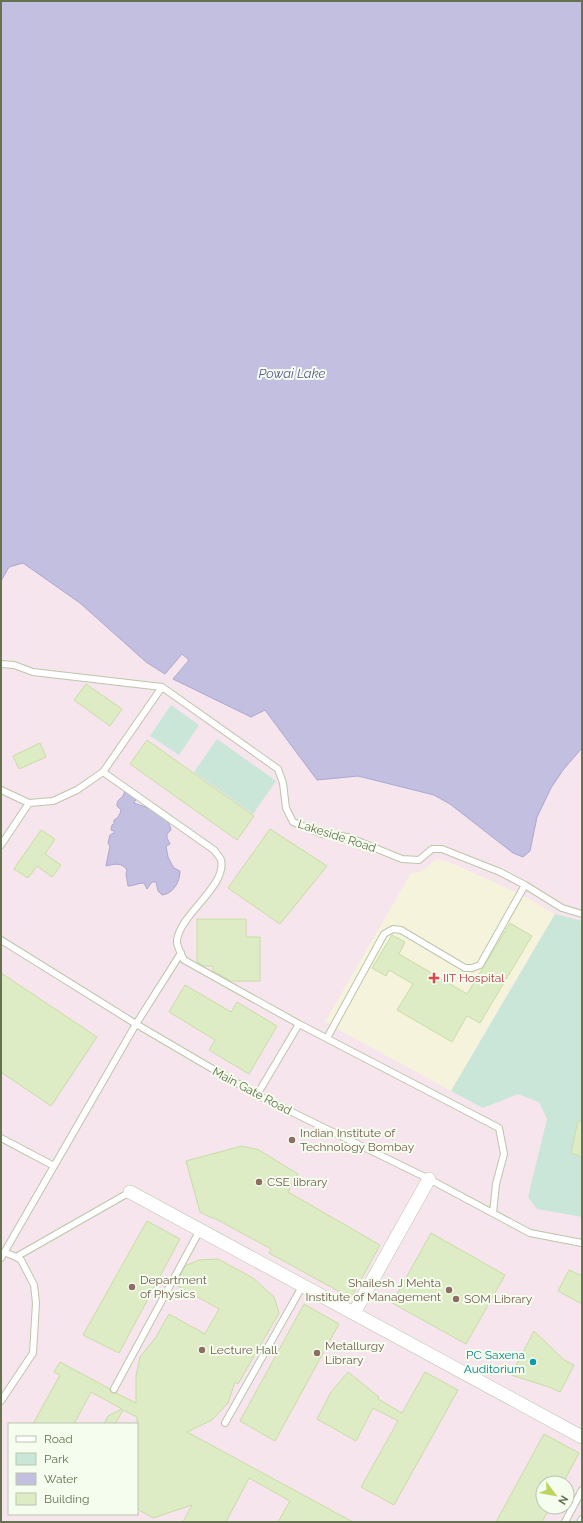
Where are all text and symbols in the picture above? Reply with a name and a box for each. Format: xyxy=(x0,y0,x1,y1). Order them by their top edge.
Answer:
water label: Powai Lake xyxy=(258,366,326,381)
street label: Lakeside Road xyxy=(296,817,378,855)
place label: IIT Hospital xyxy=(443,971,505,985)
marker: IIT Hospital xyxy=(428,972,440,984)
street label: Main Gate Road xyxy=(210,1064,294,1118)
place label: Indian Institute of Technology Bombay xyxy=(300,1126,415,1154)
marker: Indian Institute of Technology Bombay xyxy=(287,1135,297,1145)
place label: CSE library xyxy=(267,1175,328,1189)
marker: CSE library xyxy=(254,1177,264,1187)
place label: Department of Physics xyxy=(140,1273,207,1301)
place label: Shailesh J Mehta Institute of Management xyxy=(306,1276,441,1304)
marker: Department of Physics xyxy=(127,1282,137,1292)
marker: Shailesh J Mehta Institute of Management xyxy=(444,1285,454,1295)
place label: SOM Library xyxy=(464,1292,533,1306)
marker: SOM Library xyxy=(451,1294,461,1304)
place label: Metallurgy Library xyxy=(325,1339,385,1367)
place label: Lecture Hall xyxy=(210,1343,278,1357)
marker: Lecture Hall xyxy=(197,1345,207,1355)
marker: Metallurgy Library xyxy=(312,1348,322,1358)
place label: PC Saxena Auditorium xyxy=(464,1348,525,1376)
marker: PC Saxena Auditorium xyxy=(528,1357,538,1367)
legend xyxy=(8,1423,138,1515)
text: Road xyxy=(44,1432,73,1446)
text: Park xyxy=(44,1452,69,1466)
text: Water xyxy=(44,1472,78,1486)
north arrow xyxy=(535,1475,575,1515)
text: Building xyxy=(44,1492,90,1506)
text: N xyxy=(555,1493,571,1507)

